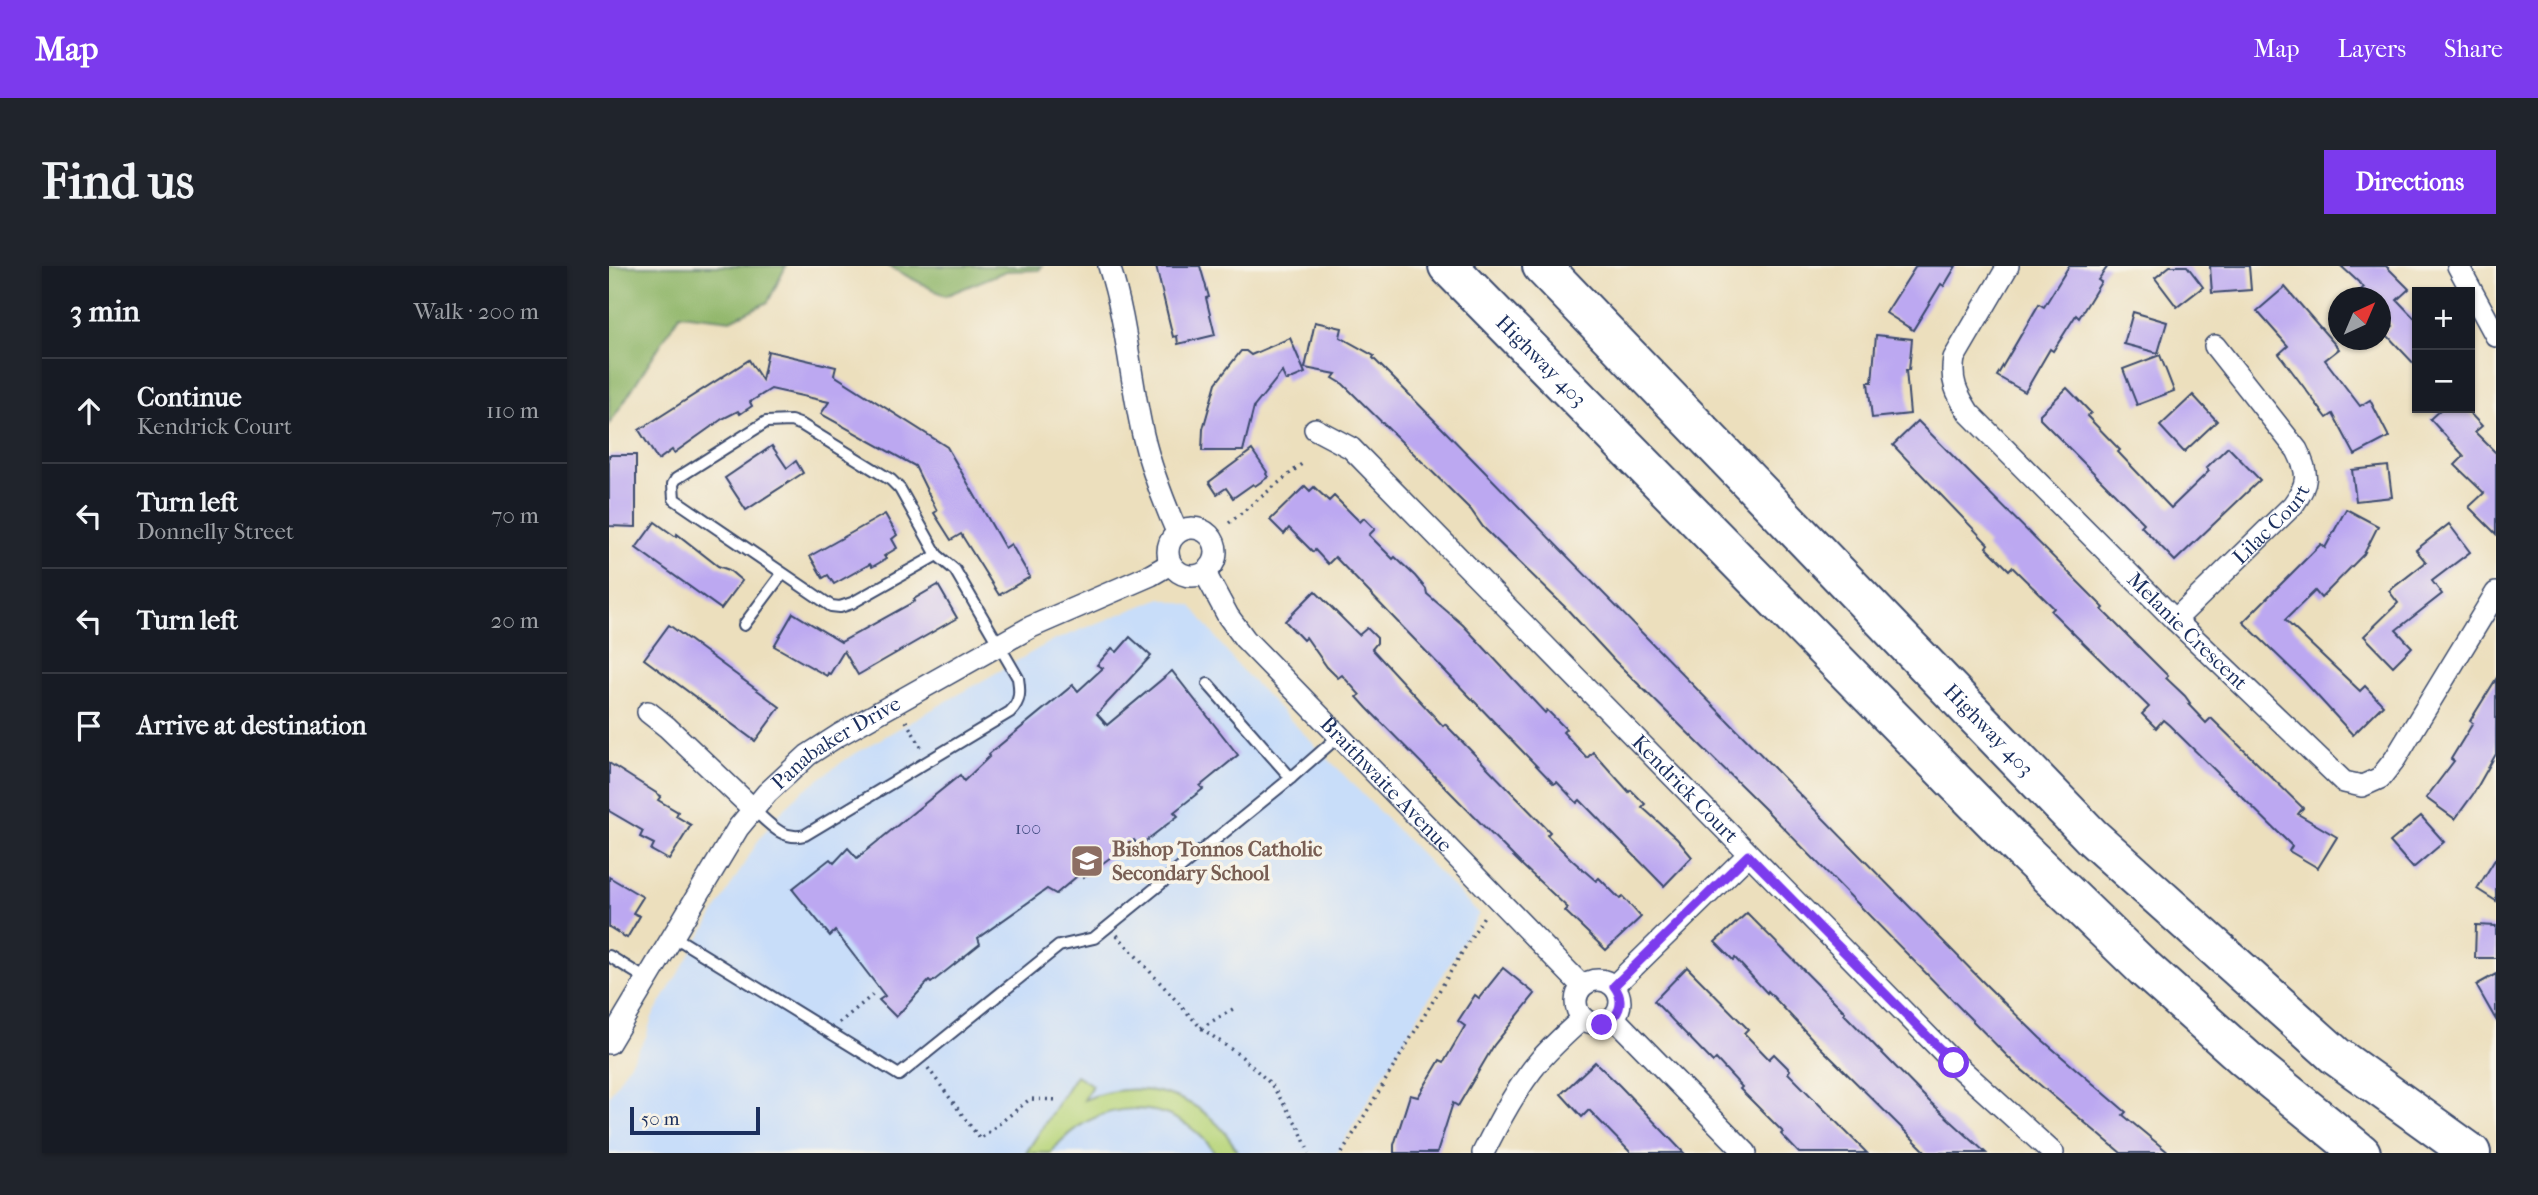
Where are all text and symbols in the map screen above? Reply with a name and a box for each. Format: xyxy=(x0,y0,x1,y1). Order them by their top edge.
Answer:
text: Map xyxy=(35,30,98,69)
text: Map xyxy=(2254,35,2300,63)
text: Layers xyxy=(2338,35,2406,63)
text: Share xyxy=(2444,35,2503,63)
button: Directions xyxy=(2324,150,2496,214)
text: Find us xyxy=(42,153,194,211)
north arrow xyxy=(2328,287,2391,350)
map controls xyxy=(2412,287,2475,413)
button: + xyxy=(2412,287,2475,350)
text: 3 min xyxy=(70,294,140,329)
text: Walk · 200 m xyxy=(413,298,539,325)
street label: Highway 403 xyxy=(1491,310,1591,412)
button: − xyxy=(2412,350,2475,413)
text: Continue xyxy=(137,382,242,413)
icon: ahead xyxy=(70,392,108,430)
text: 110 m xyxy=(486,397,539,424)
text: Kendrick Court xyxy=(137,413,292,440)
street label: Lilac Court xyxy=(2228,481,2315,569)
text: Turn left xyxy=(137,487,238,518)
icon: left xyxy=(70,497,108,535)
text: 70 m xyxy=(491,502,539,529)
text: Donnelly Street xyxy=(137,518,294,545)
street label: Melanie Crescent xyxy=(2122,567,2253,695)
icon: left xyxy=(70,602,108,640)
text: Turn left xyxy=(137,605,238,636)
text: 20 m xyxy=(490,607,539,634)
street label: Highway 403 xyxy=(1939,679,2038,781)
street label: Panabaker Drive xyxy=(767,691,904,795)
icon: arrive xyxy=(70,707,108,745)
text: Arrive at destination xyxy=(137,710,367,741)
street label: Braithwaite Avenue xyxy=(1315,712,1457,857)
street label: Kendrick Court xyxy=(1627,730,1744,848)
house number: 100 xyxy=(1015,818,1041,839)
place label: Bishop Tonnos Catholic Secondary School xyxy=(1112,837,1322,885)
school or university icon: Bishop Tonnos Catholic Secondary School xyxy=(1068,842,1106,880)
route end xyxy=(1586,1009,1617,1040)
route start xyxy=(1938,1047,1969,1078)
scale bar xyxy=(630,1104,759,1136)
text: 50 m xyxy=(641,1108,680,1130)

